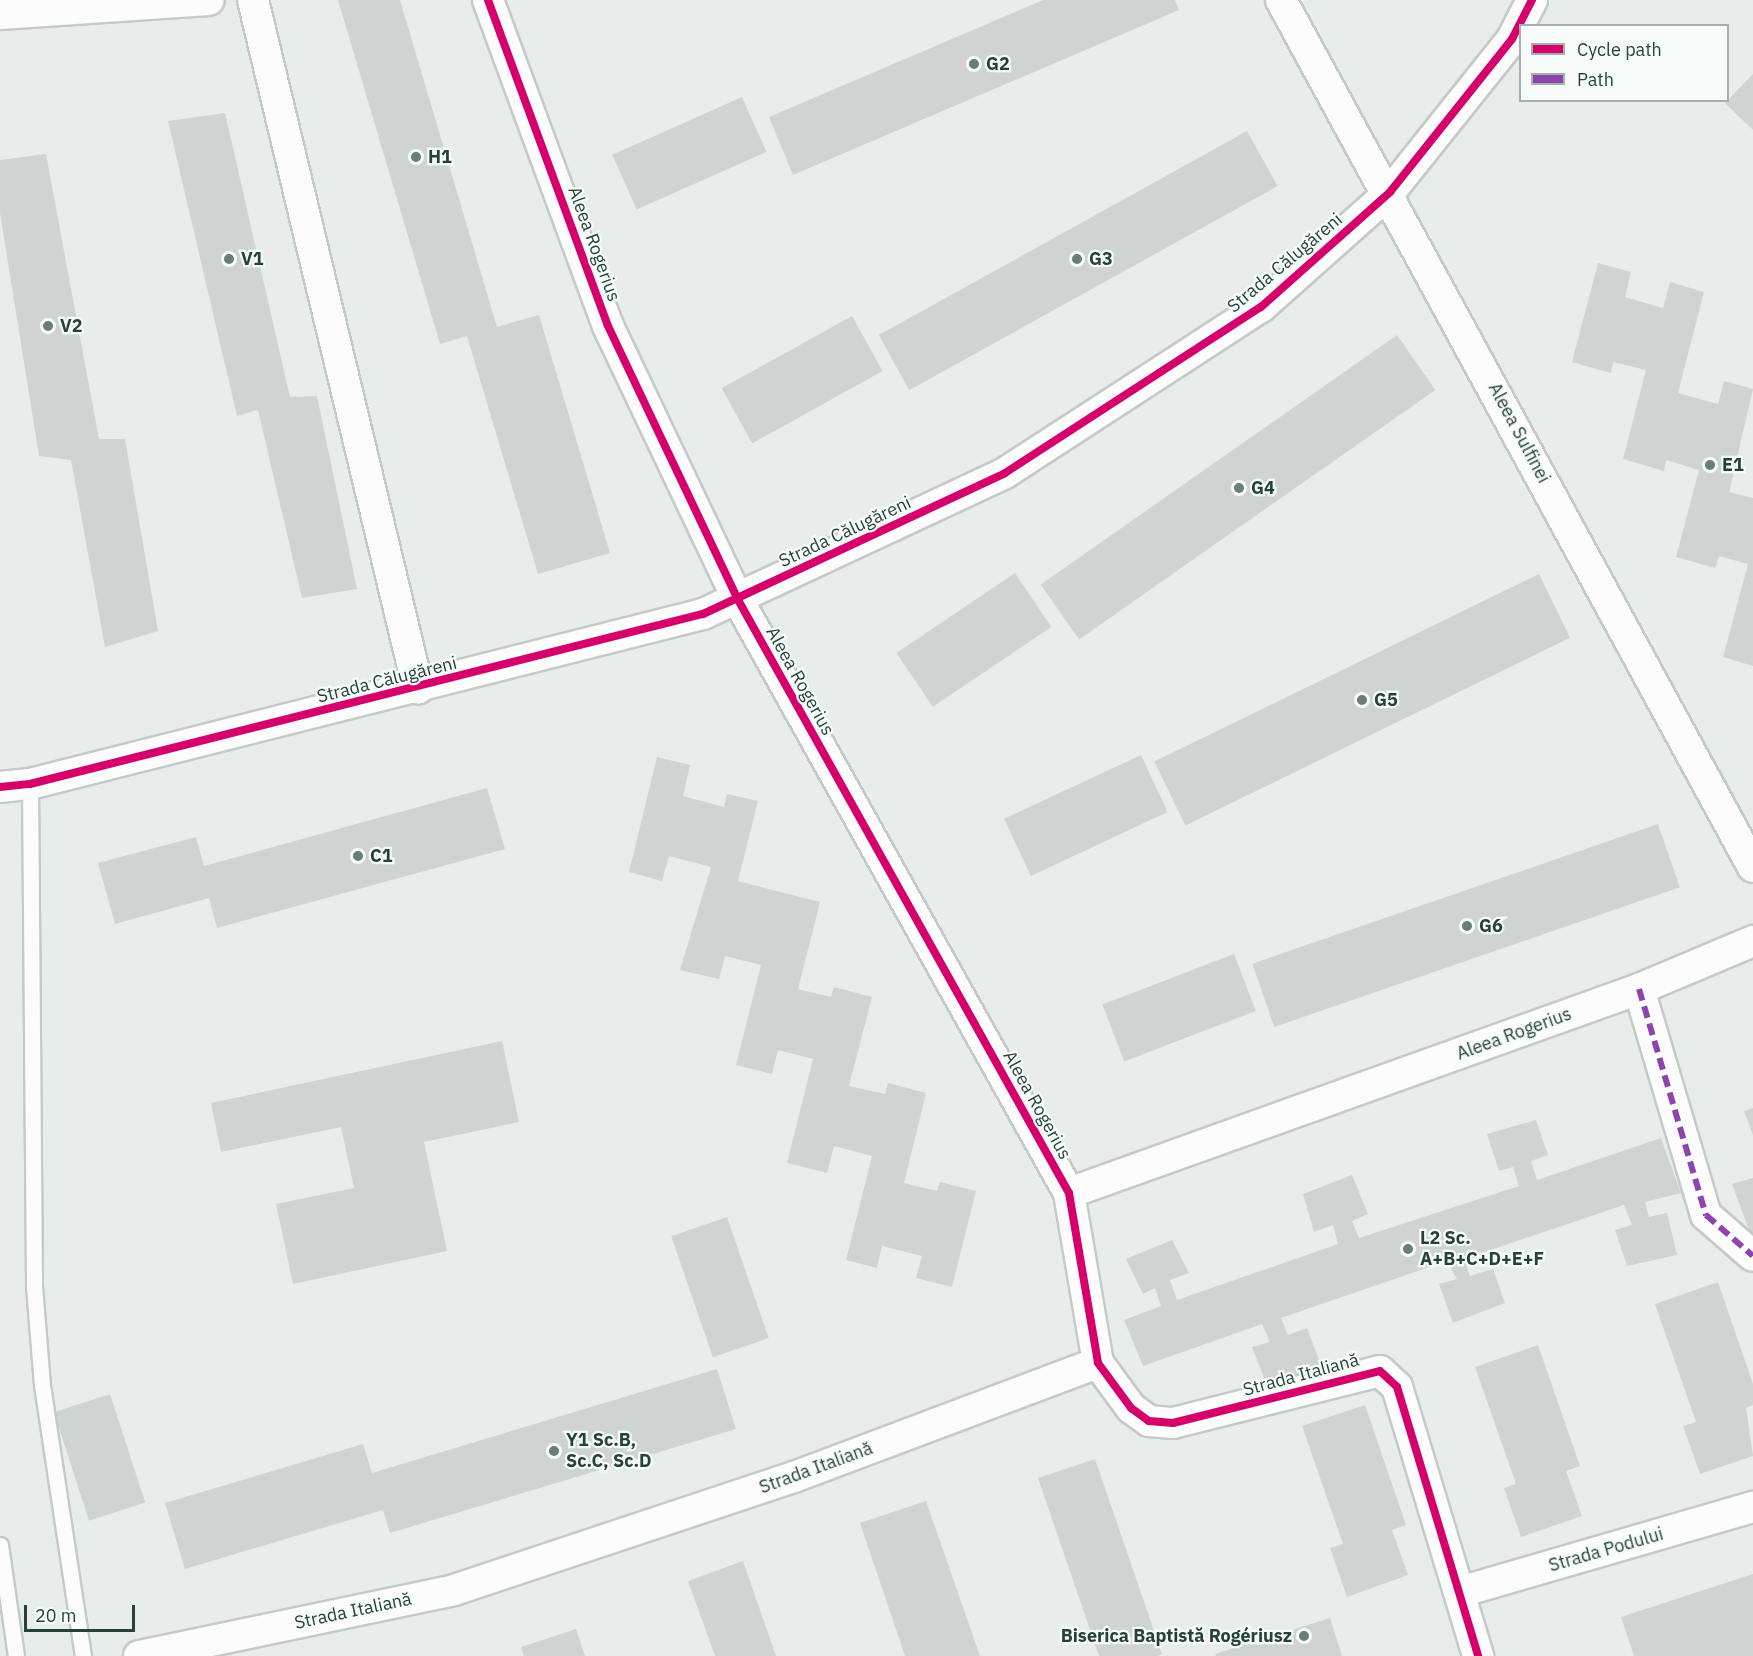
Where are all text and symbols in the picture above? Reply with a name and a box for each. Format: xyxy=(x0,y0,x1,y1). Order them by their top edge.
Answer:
legend xyxy=(1519,24,1729,102)
text: Cycle path xyxy=(1577,38,1662,61)
place label: G2 xyxy=(986,53,1010,75)
marker: G2 xyxy=(967,57,981,71)
text: Path xyxy=(1577,68,1614,91)
place label: H1 xyxy=(428,146,452,168)
marker: H1 xyxy=(409,150,423,164)
street label: Aleea Rogerius xyxy=(563,184,625,304)
street label: Strada Călugăreni xyxy=(1223,209,1347,317)
place label: V1 xyxy=(241,248,263,270)
place label: G3 xyxy=(1089,248,1113,270)
marker: V1 xyxy=(222,252,236,266)
marker: G3 xyxy=(1070,252,1084,266)
place label: V2 xyxy=(60,315,82,337)
marker: V2 xyxy=(41,319,55,333)
street label: Aleea Sulfinei xyxy=(1484,379,1554,487)
place label: E1 xyxy=(1722,454,1744,476)
marker: E1 xyxy=(1703,458,1717,472)
place label: G4 xyxy=(1251,477,1275,499)
marker: G4 xyxy=(1232,481,1246,495)
street label: Strada Călugăreni xyxy=(775,492,915,572)
street label: Aleea Rogerius xyxy=(761,623,839,739)
street label: Strada Călugăreni xyxy=(315,652,459,708)
place label: G5 xyxy=(1374,689,1398,711)
marker: G5 xyxy=(1355,693,1369,707)
place label: C1 xyxy=(370,845,393,867)
marker: C1 xyxy=(351,849,365,863)
place label: G6 xyxy=(1479,915,1503,937)
marker: G6 xyxy=(1460,919,1474,933)
street label: Aleea Rogerius xyxy=(1454,1003,1574,1065)
street label: Aleea Rogerius xyxy=(998,1047,1076,1163)
place label: L2 Sc. A+B+C+D+E+F xyxy=(1420,1228,1544,1270)
marker: L2 Sc. A+B+C+D+E+F xyxy=(1401,1242,1415,1256)
street label: Strada Italiană xyxy=(1241,1349,1361,1401)
place label: Y1 Sc.B, Sc.C, Sc.D xyxy=(566,1430,652,1472)
street label: Strada Italiană xyxy=(756,1437,876,1499)
marker: Y1 Sc.B, Sc.C, Sc.D xyxy=(547,1444,561,1458)
street label: Strada Podului xyxy=(1546,1523,1666,1577)
street label: Strada Italiană xyxy=(292,1588,414,1634)
scale bar xyxy=(27,1593,138,1631)
text: 20 m xyxy=(35,1604,77,1627)
place label: Biserica Baptistă Rogériusz xyxy=(1061,1625,1292,1647)
marker: Biserica Baptistă Rogériusz xyxy=(1297,1629,1311,1643)

